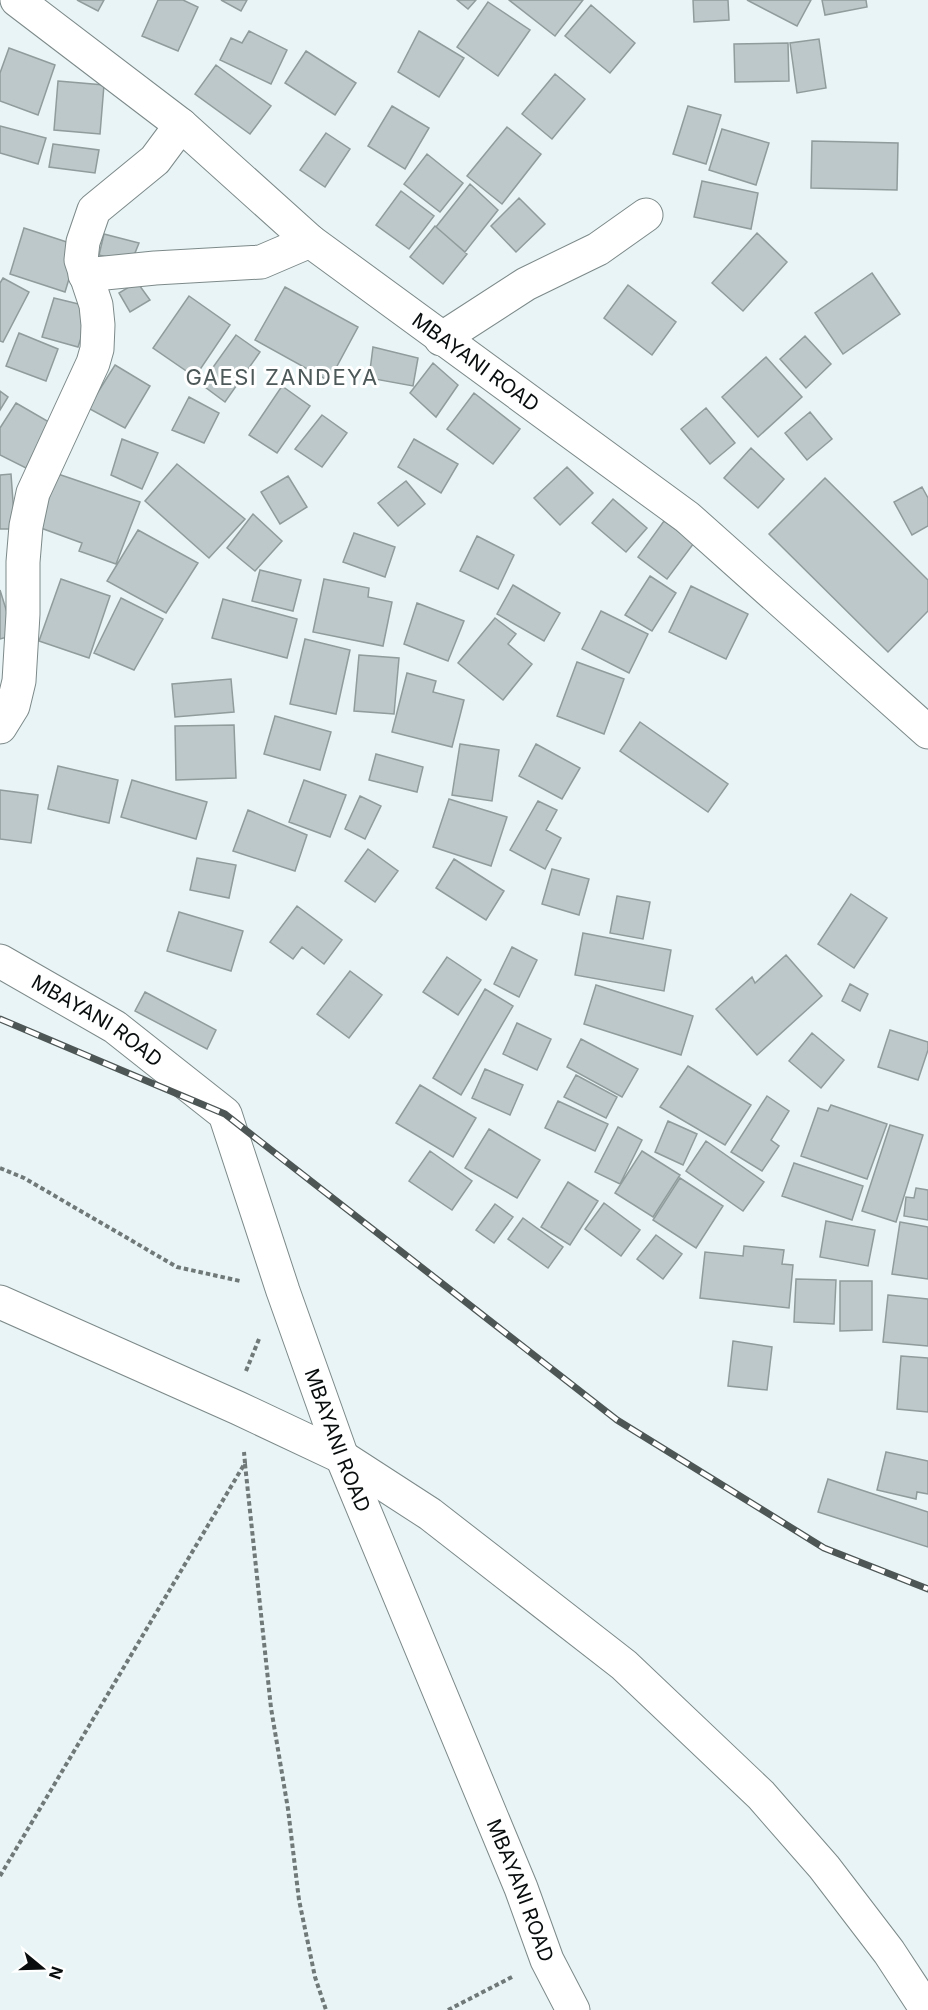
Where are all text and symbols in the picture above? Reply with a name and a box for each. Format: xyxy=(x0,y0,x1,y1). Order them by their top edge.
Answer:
street label: MBAYANI ROAD xyxy=(408,308,544,417)
district label: GAESI ZANDEYA xyxy=(185,364,379,390)
street label: MBAYANI ROAD xyxy=(27,970,167,1072)
street label: MBAYANI ROAD xyxy=(300,1365,375,1515)
street label: MBAYANI ROAD xyxy=(482,1815,559,1965)
north arrow xyxy=(12,1938,72,1998)
text: N xyxy=(45,1964,68,1982)

